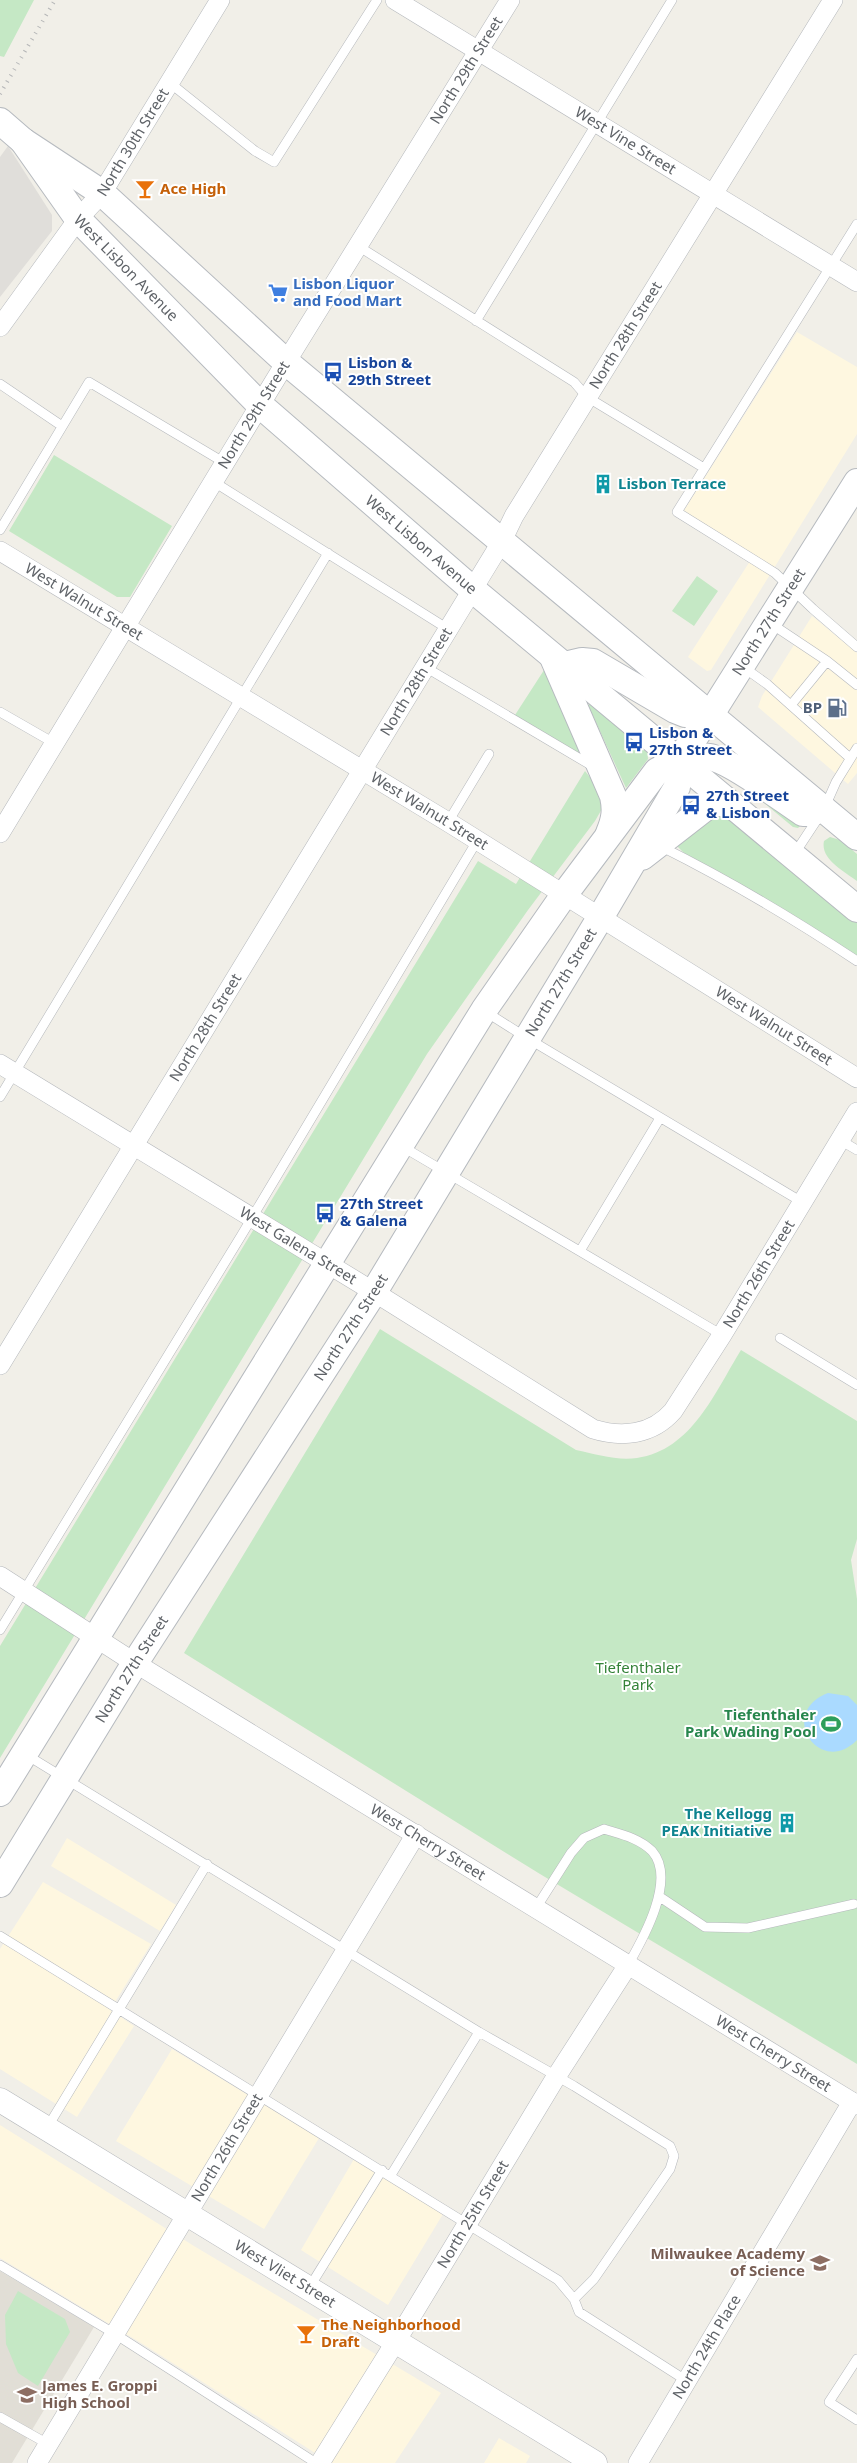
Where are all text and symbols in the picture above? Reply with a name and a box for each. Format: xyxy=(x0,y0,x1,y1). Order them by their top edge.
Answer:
street label: North 29th Street xyxy=(425,12,507,127)
street label: North 30th Street xyxy=(92,84,173,200)
street label: West Vine Street xyxy=(572,101,681,179)
bar icon: Ace High xyxy=(134,178,156,200)
place label: Ace High xyxy=(160,178,226,198)
street label: West Lisbon Avenue xyxy=(70,210,183,325)
place label: Lisbon Liquor and Food Mart xyxy=(293,273,402,310)
street label: North 28th Street xyxy=(584,277,666,392)
supermarket icon: Lisbon Liquor and Food Mart xyxy=(267,282,289,304)
place label: Lisbon & 29th Street xyxy=(348,352,431,389)
street label: North 29th Street xyxy=(212,356,294,472)
bus stop icon: Lisbon & 29th Street xyxy=(322,361,344,383)
building icon: Lisbon Terrace xyxy=(592,473,614,495)
place label: Lisbon Terrace xyxy=(618,473,726,493)
street label: West Lisbon Avenue xyxy=(362,490,482,598)
street label: West Walnut Street xyxy=(22,558,148,645)
street label: North 27th Street xyxy=(727,564,810,679)
street label: North 28th Street xyxy=(375,623,456,739)
place label: BP xyxy=(803,697,822,717)
fuel station icon: BP xyxy=(826,697,848,719)
place label: Lisbon & 27th Street xyxy=(649,722,732,759)
bus stop icon: Lisbon & 27th Street xyxy=(623,731,645,753)
street label: West Walnut Street xyxy=(367,767,493,854)
place label: 27th Street & Lisbon xyxy=(706,785,789,822)
bus stop icon: 27th Street & Lisbon xyxy=(680,794,702,816)
street label: North 27th Street xyxy=(520,924,601,1040)
street label: North 28th Street xyxy=(164,969,246,1085)
street label: West Walnut Street xyxy=(712,981,837,1070)
place label: 27th Street & Galena xyxy=(340,1193,423,1230)
street label: West Galena Street xyxy=(236,1201,361,1288)
bus stop icon: 27th Street & Galena xyxy=(314,1202,336,1224)
street label: North 26th Street xyxy=(718,1215,799,1331)
street label: North 27th Street xyxy=(309,1269,392,1384)
street label: North 27th Street xyxy=(90,1611,172,1726)
park label: Tiefenthaler Park xyxy=(595,1657,681,1694)
place label: Tiefenthaler Park Wading Pool xyxy=(685,1704,816,1741)
sports icon: Tiefenthaler Park Wading Pool xyxy=(820,1713,842,1735)
street label: West Cherry Street xyxy=(367,1799,490,1885)
place label: The Kellogg PEAK Initiative xyxy=(661,1803,772,1840)
building icon: The Kellogg PEAK Initiative xyxy=(776,1812,798,1834)
street label: West Cherry Street xyxy=(712,2010,836,2096)
street label: North 26th Street xyxy=(186,2089,267,2205)
street label: North 25th Street xyxy=(432,2155,513,2272)
street label: West Vliet Street xyxy=(231,2235,340,2312)
place label: Milwaukee Academy of Science xyxy=(650,2243,805,2280)
school or university icon: Milwaukee Academy of Science xyxy=(809,2252,831,2274)
street label: North 24th Place xyxy=(667,2290,745,2402)
place label: The Neighborhood Draft xyxy=(321,2314,461,2351)
bar icon: The Neighborhood Draft xyxy=(295,2323,317,2345)
place label: James E. Groppi High School xyxy=(40,2375,158,2412)
school or university icon: James E. Groppi High School xyxy=(16,2384,38,2406)

